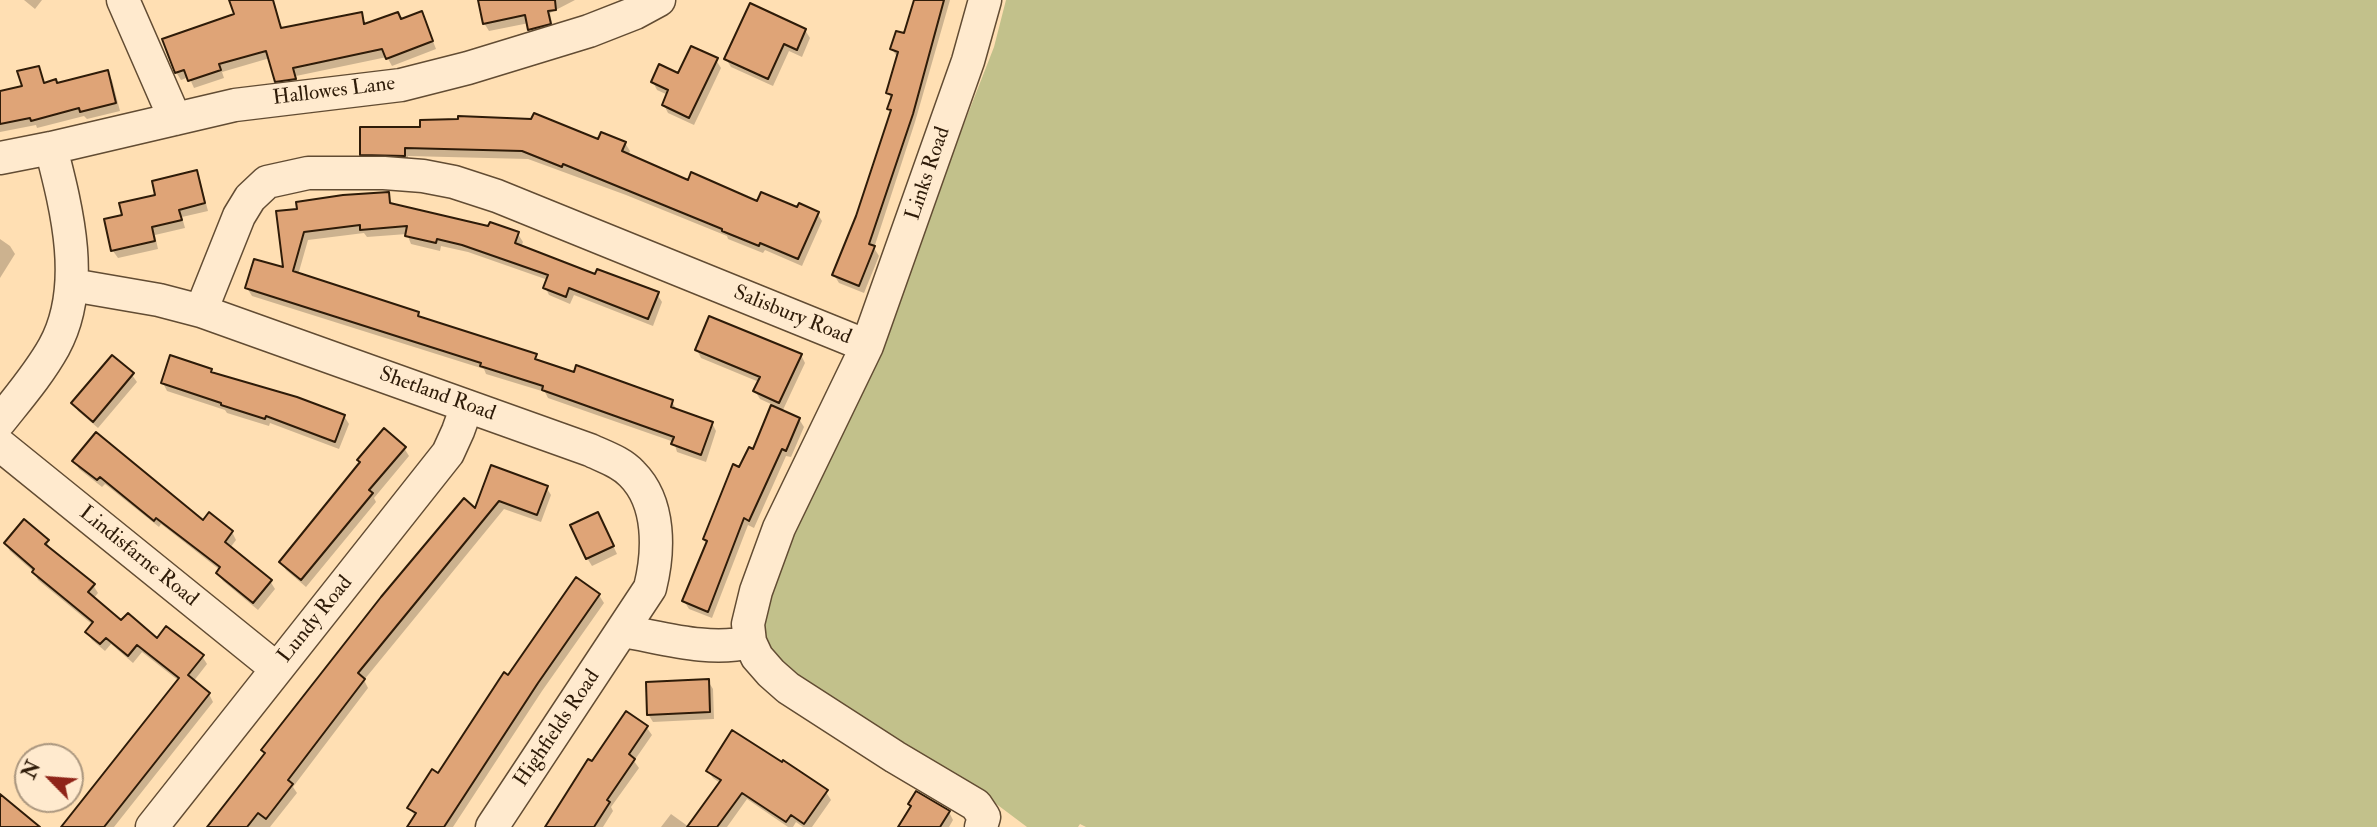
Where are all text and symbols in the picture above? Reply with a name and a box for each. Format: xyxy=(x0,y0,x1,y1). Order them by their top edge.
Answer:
street label: Hallowes Lane xyxy=(271,72,397,112)
street label: Links Road xyxy=(901,124,957,224)
street label: Salisbury Road xyxy=(729,281,855,351)
street label: Shetland Road xyxy=(376,362,498,428)
street label: Lindisfarne Road xyxy=(73,501,203,613)
street label: Lundy Road xyxy=(273,571,359,669)
street label: Highfields Road xyxy=(510,666,606,792)
north arrow xyxy=(14,743,84,813)
text: N xyxy=(17,757,46,783)

